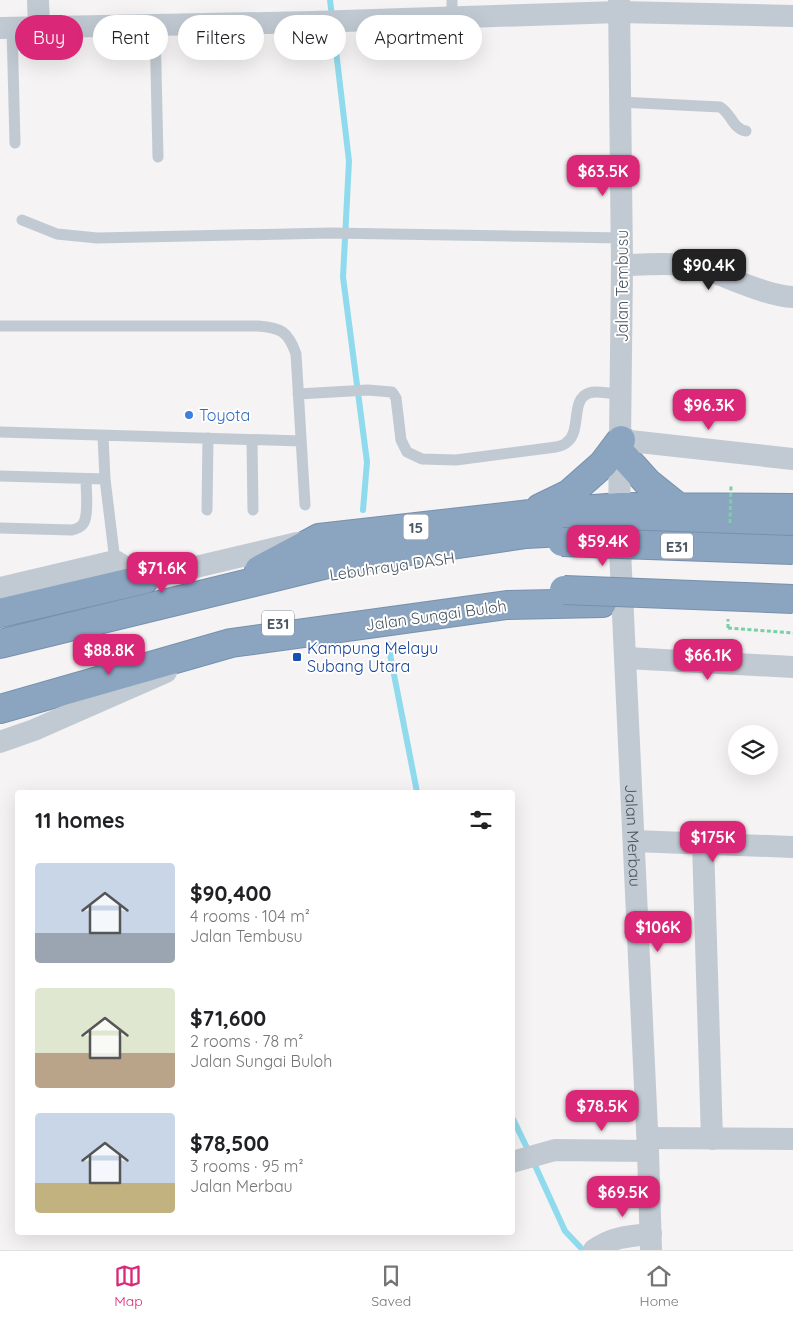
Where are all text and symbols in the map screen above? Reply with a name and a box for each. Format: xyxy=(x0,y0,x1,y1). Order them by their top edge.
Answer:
chip: Buy xyxy=(15,15,83,60)
chip: Rent xyxy=(93,15,168,60)
chip: Filters xyxy=(178,15,264,60)
chip: New xyxy=(274,15,346,60)
chip: Apartment xyxy=(356,15,482,60)
pin: $63.5K xyxy=(562,154,644,197)
text: $63.5K xyxy=(578,161,628,181)
street label: Jalan Tembusu xyxy=(612,230,632,342)
pin: $90.4K xyxy=(668,248,750,291)
text: $90.4K xyxy=(683,255,735,275)
pin: $96.3K xyxy=(668,388,750,431)
text: $96.3K xyxy=(684,395,734,415)
place label: Toyota xyxy=(199,405,250,425)
marker: Toyota xyxy=(183,409,195,421)
road number: 15 xyxy=(404,514,428,540)
pin: $59.4K xyxy=(562,524,644,567)
text: $59.4K xyxy=(578,531,628,551)
road number: E31 xyxy=(661,534,693,558)
street label: Lebuhraya DASH xyxy=(328,547,456,585)
pin: $71.6K xyxy=(121,552,203,594)
text: $71.6K xyxy=(138,558,186,578)
street label: Jalan Sungai Buloh xyxy=(364,595,508,635)
road number: E31 xyxy=(262,610,294,636)
pin: $88.8K xyxy=(68,634,150,676)
place label: Kampung Melayu Subang Utara xyxy=(307,638,438,676)
pin: $66.1K xyxy=(667,638,749,681)
text: $88.8K xyxy=(84,640,134,660)
text: $66.1K xyxy=(684,645,732,665)
marker: Kampung Melayu Subang Utara xyxy=(291,651,303,663)
map controls xyxy=(728,725,778,775)
button: layers xyxy=(728,725,778,775)
street label: Jalan Merbau xyxy=(621,784,646,887)
icon: filters xyxy=(467,806,495,834)
text: 11 homes xyxy=(35,807,125,833)
pin: $175K xyxy=(678,820,748,863)
text: $175K xyxy=(691,827,735,847)
text: $90,400 xyxy=(190,880,271,906)
icon: home xyxy=(75,883,135,943)
text: 4 rooms · 104 m² xyxy=(190,906,310,926)
pin: $106K xyxy=(623,910,693,953)
text: $106K xyxy=(636,917,680,937)
text: Jalan Tembusu xyxy=(190,926,303,946)
text: $71,600 xyxy=(190,1005,266,1031)
icon: home xyxy=(75,1008,135,1068)
text: 2 rooms · 78 m² xyxy=(190,1031,303,1051)
text: Jalan Sungai Buloh xyxy=(190,1051,332,1071)
pin: $78.5K xyxy=(561,1090,643,1132)
text: $78.5K xyxy=(577,1096,627,1116)
text: $78,500 xyxy=(190,1130,269,1156)
icon: home xyxy=(75,1133,135,1193)
text: 3 rooms · 95 m² xyxy=(190,1156,304,1176)
text: Jalan Merbau xyxy=(190,1176,293,1196)
pin: $69.5K xyxy=(582,1176,664,1218)
text: $69.5K xyxy=(598,1182,648,1202)
tab: Map xyxy=(114,1262,143,1310)
tab: Saved xyxy=(371,1262,411,1310)
tab: Home xyxy=(640,1262,679,1310)

